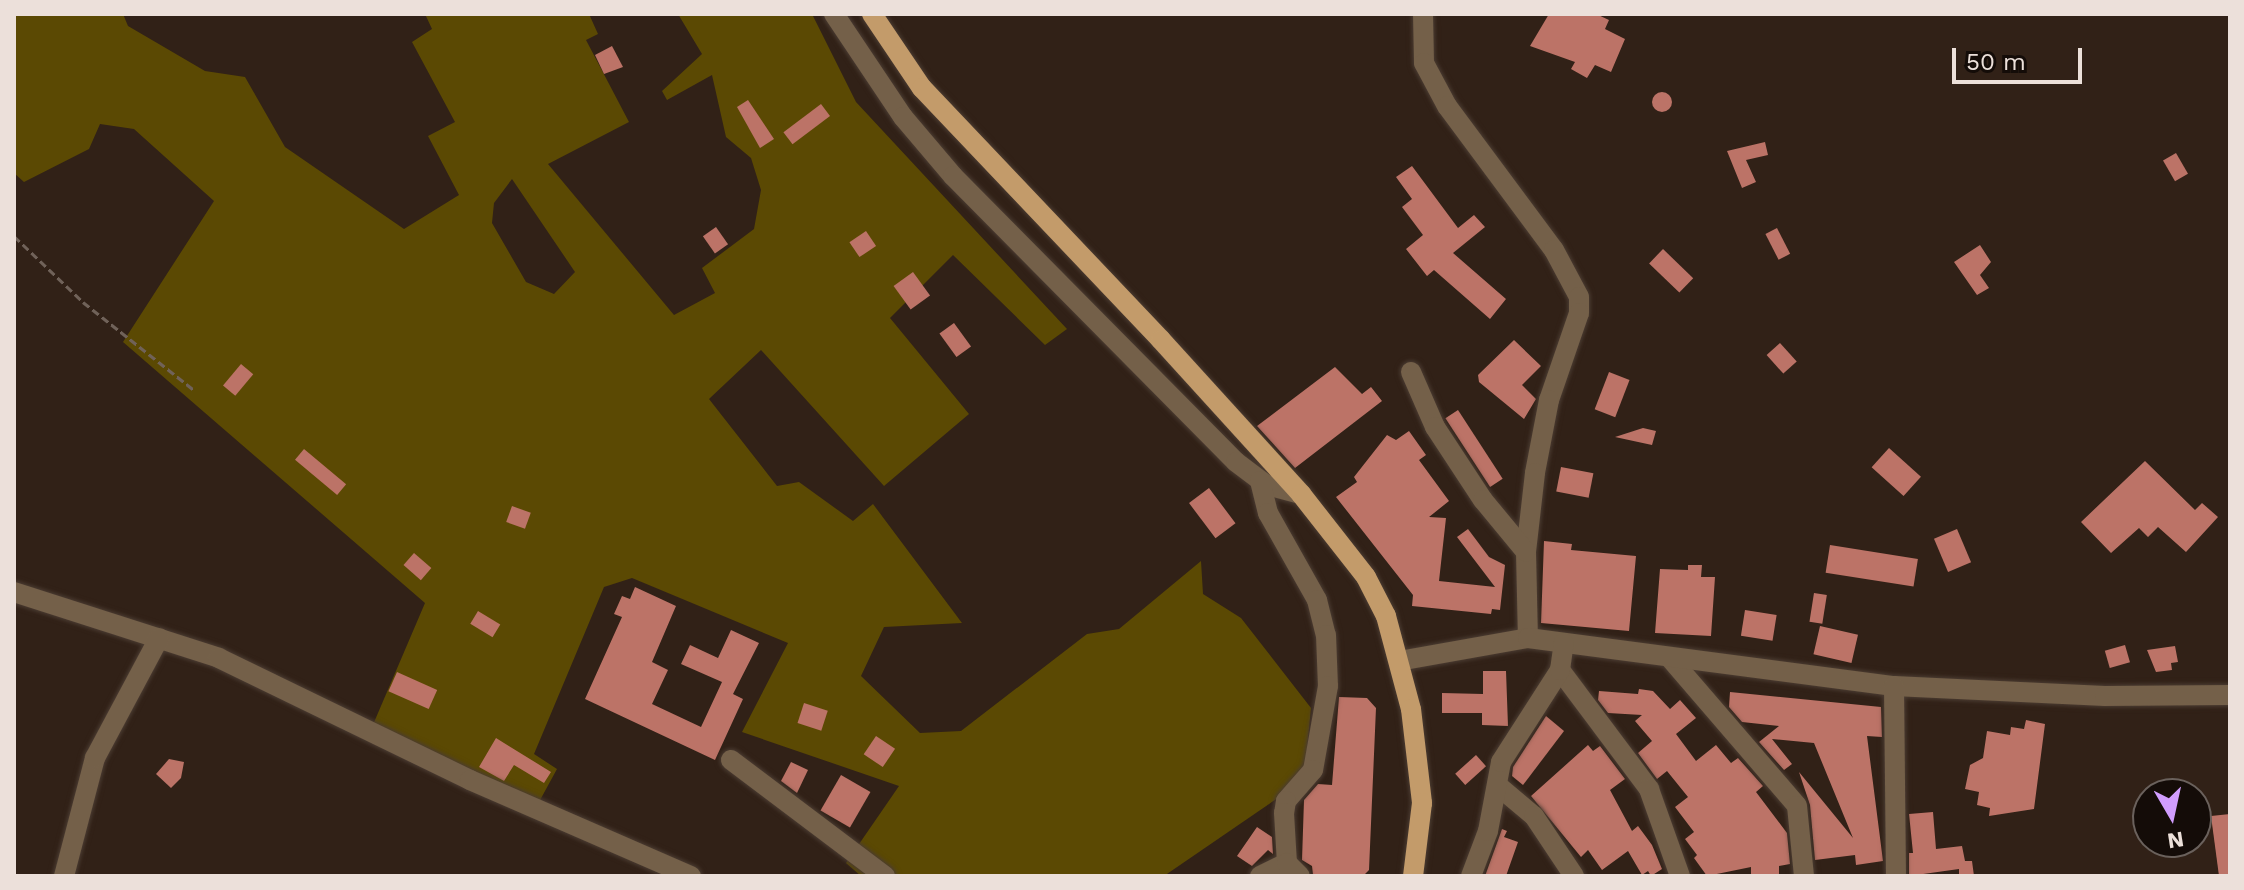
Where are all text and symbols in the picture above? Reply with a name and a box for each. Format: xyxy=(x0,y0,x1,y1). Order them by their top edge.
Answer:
scale bar xyxy=(1956,32,2086,82)
text: 50 m xyxy=(1966,48,2026,76)
north arrow xyxy=(2132,778,2212,858)
text: N xyxy=(2166,827,2186,854)

